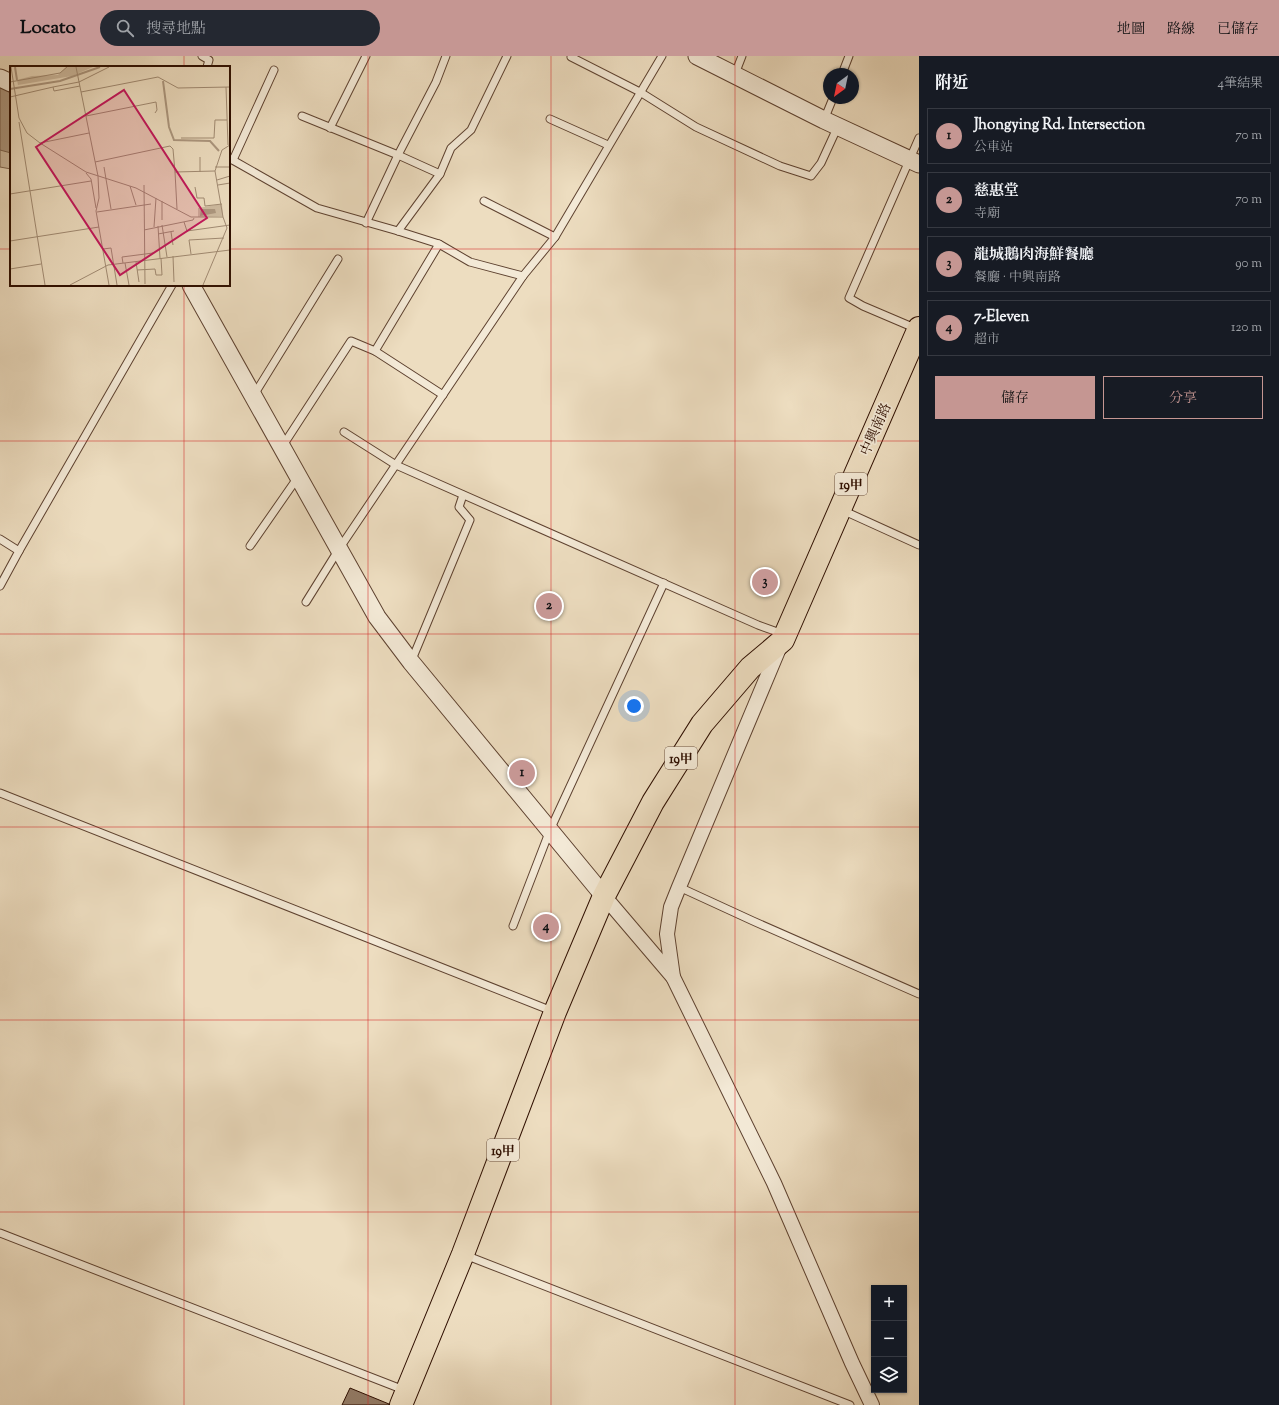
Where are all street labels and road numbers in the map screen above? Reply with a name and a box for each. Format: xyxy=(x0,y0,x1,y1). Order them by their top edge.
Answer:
street label: 中興南路 xyxy=(856,400,897,459)
road number: 19甲 xyxy=(835,473,867,495)
road number: 19甲 xyxy=(665,747,697,769)
road number: 19甲 xyxy=(487,1139,519,1161)

